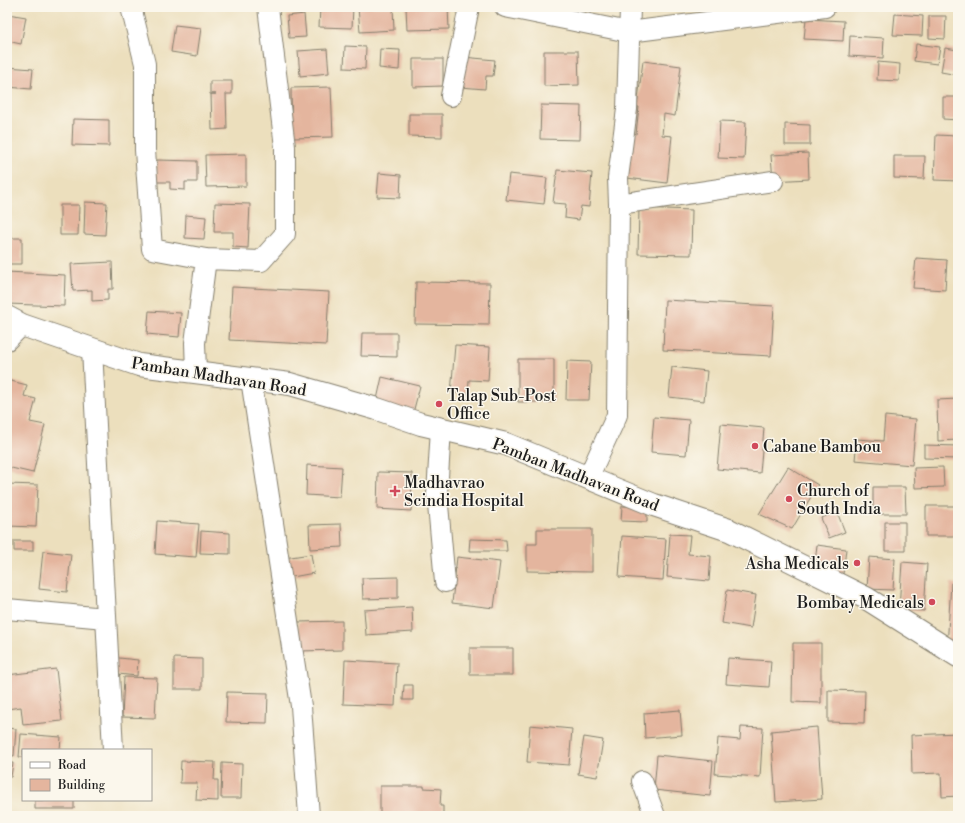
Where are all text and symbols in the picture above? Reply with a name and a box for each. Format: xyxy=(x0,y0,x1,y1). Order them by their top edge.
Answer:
street label: Pamban Madhavan Road xyxy=(130,353,308,401)
place label: Talap Sub-Post Office xyxy=(447,386,557,424)
marker: Talap Sub-Post Office xyxy=(434,399,444,409)
street label: Pamban Madhavan Road xyxy=(489,434,662,516)
place label: Cabane Bambou xyxy=(763,437,881,457)
marker: Cabane Bambou xyxy=(750,441,760,451)
place label: Madhavrao Scindia Hospital xyxy=(404,473,524,511)
place label: Church of South India xyxy=(797,481,882,519)
marker: Madhavrao Scindia Hospital xyxy=(389,485,401,497)
marker: Church of South India xyxy=(784,494,794,504)
place label: Asha Medicals xyxy=(745,554,849,574)
marker: Asha Medicals xyxy=(852,558,862,568)
place label: Bombay Medicals xyxy=(796,593,924,613)
marker: Bombay Medicals xyxy=(927,597,937,607)
legend xyxy=(22,749,152,801)
text: Road xyxy=(58,758,86,773)
text: Building xyxy=(57,778,106,793)

